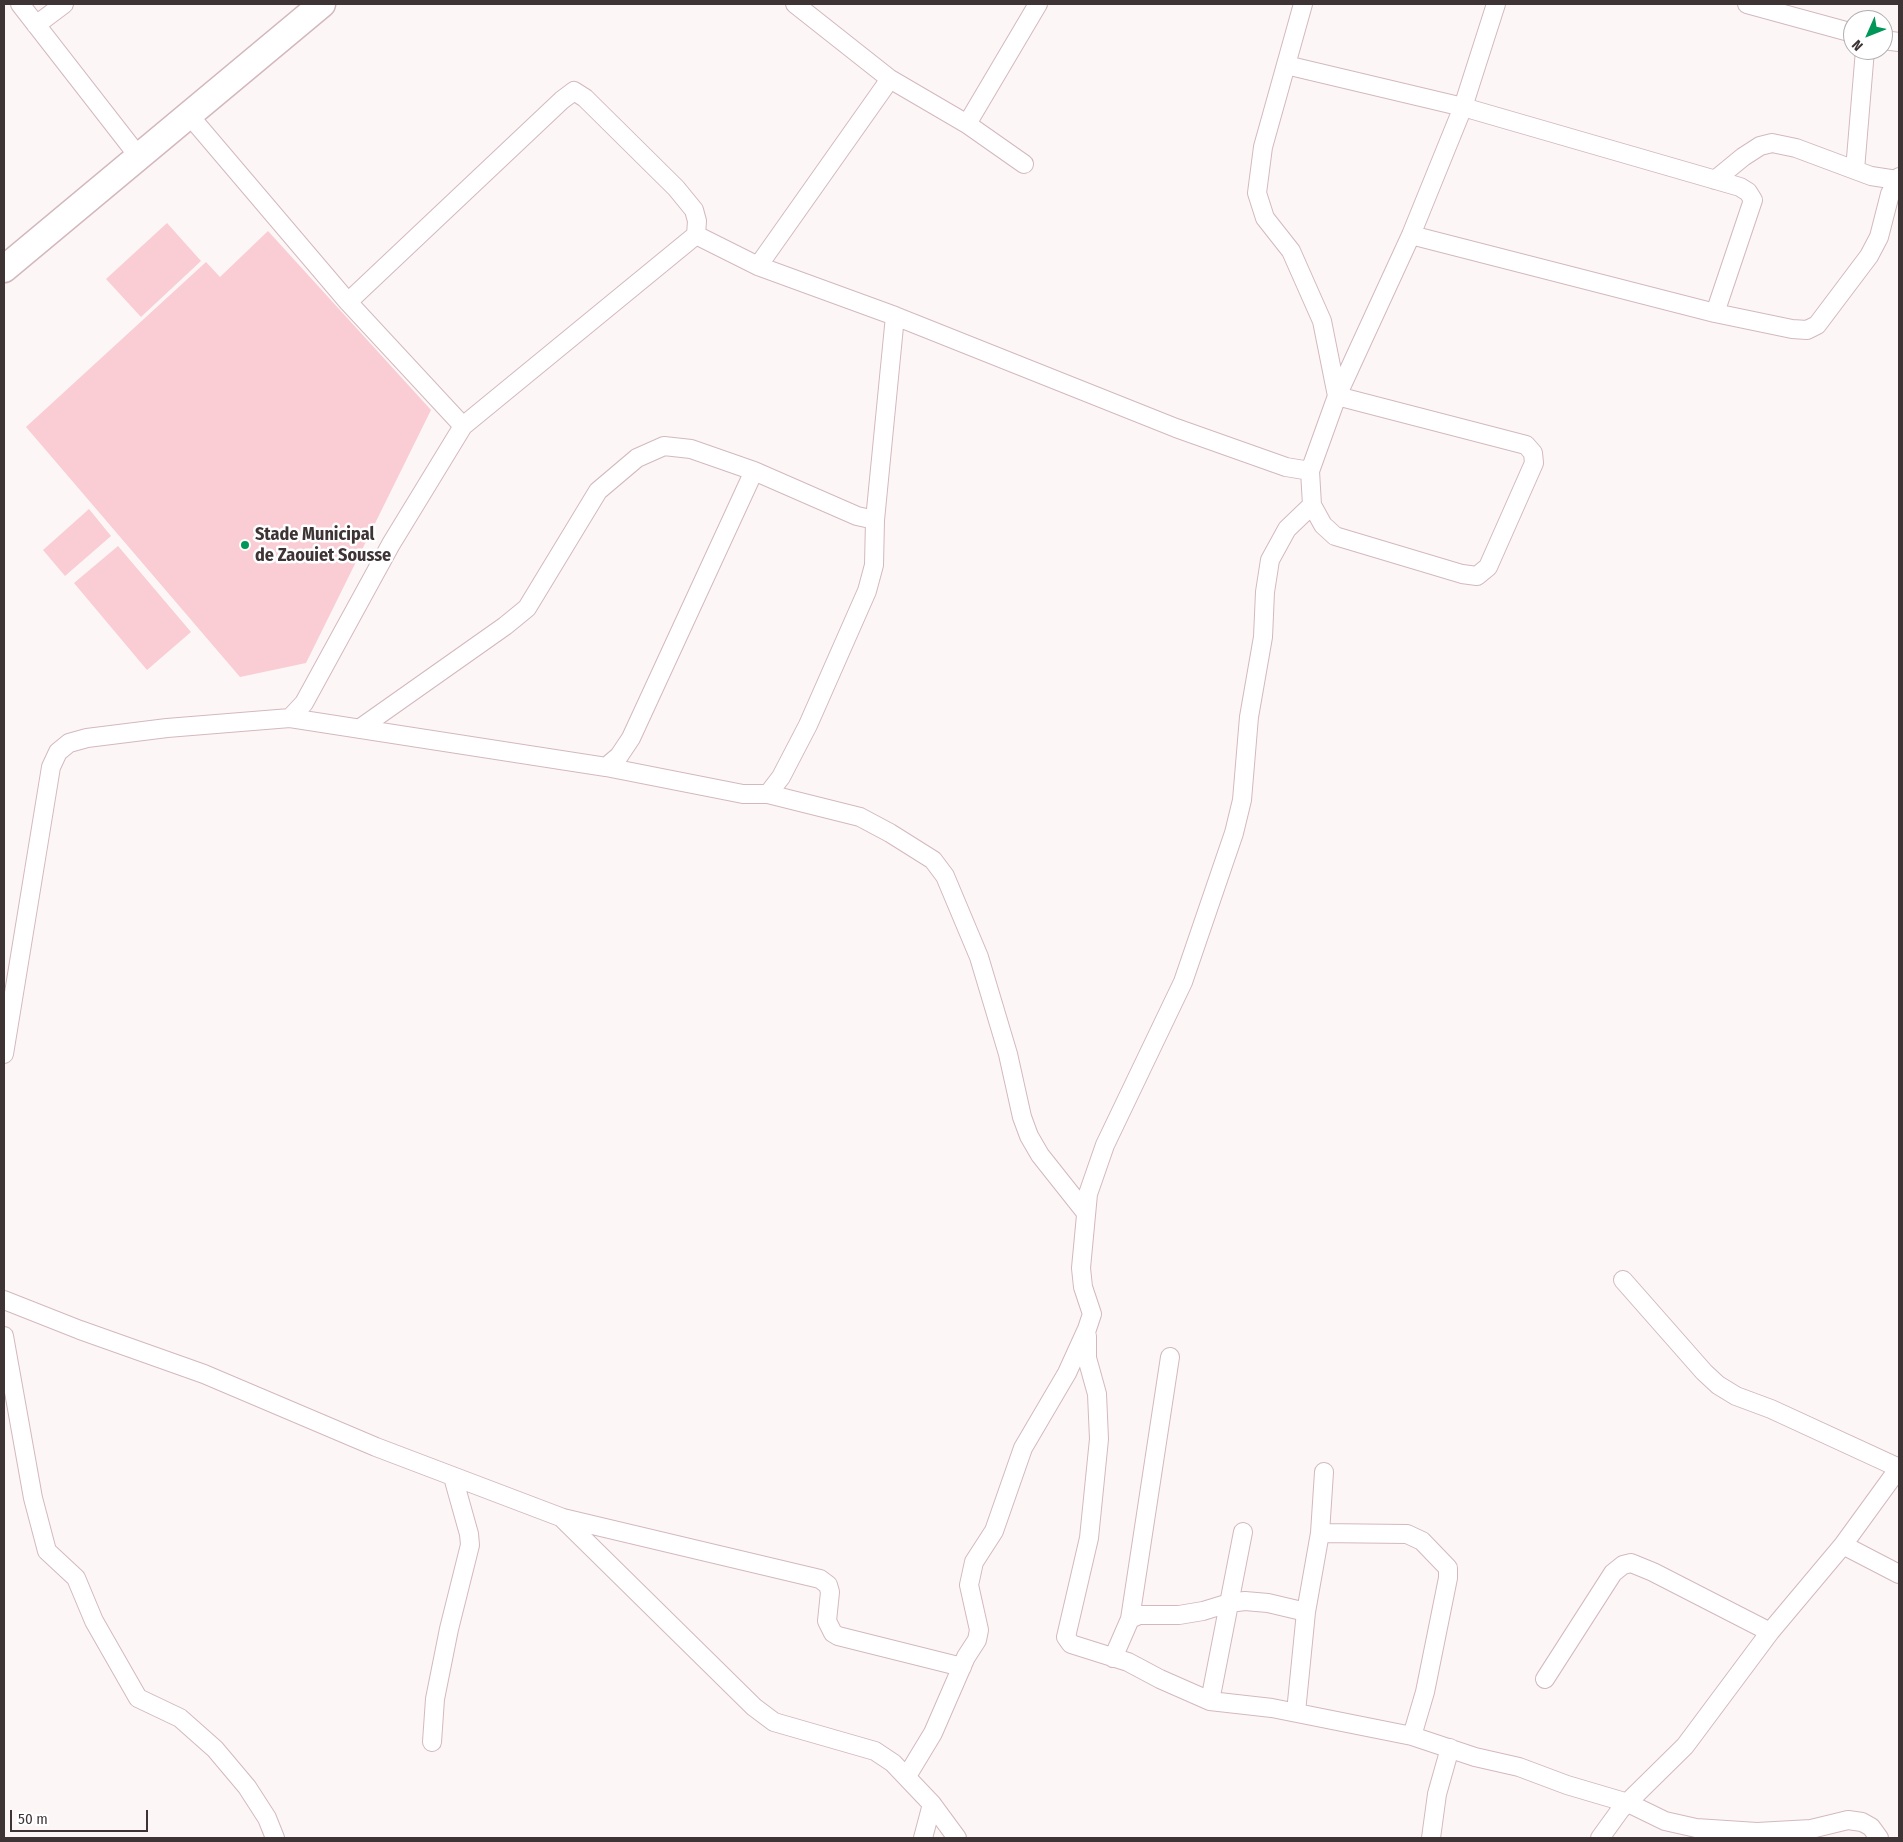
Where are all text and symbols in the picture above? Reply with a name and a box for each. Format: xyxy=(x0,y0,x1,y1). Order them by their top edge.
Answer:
north arrow xyxy=(1843,10,1893,60)
text: N xyxy=(1849,36,1867,54)
place label: Stade Municipal de Zaouiet Sousse xyxy=(255,524,391,566)
marker: Stade Municipal de Zaouiet Sousse xyxy=(239,539,251,551)
scale bar xyxy=(12,1800,150,1832)
text: 50 m xyxy=(18,1810,48,1828)

